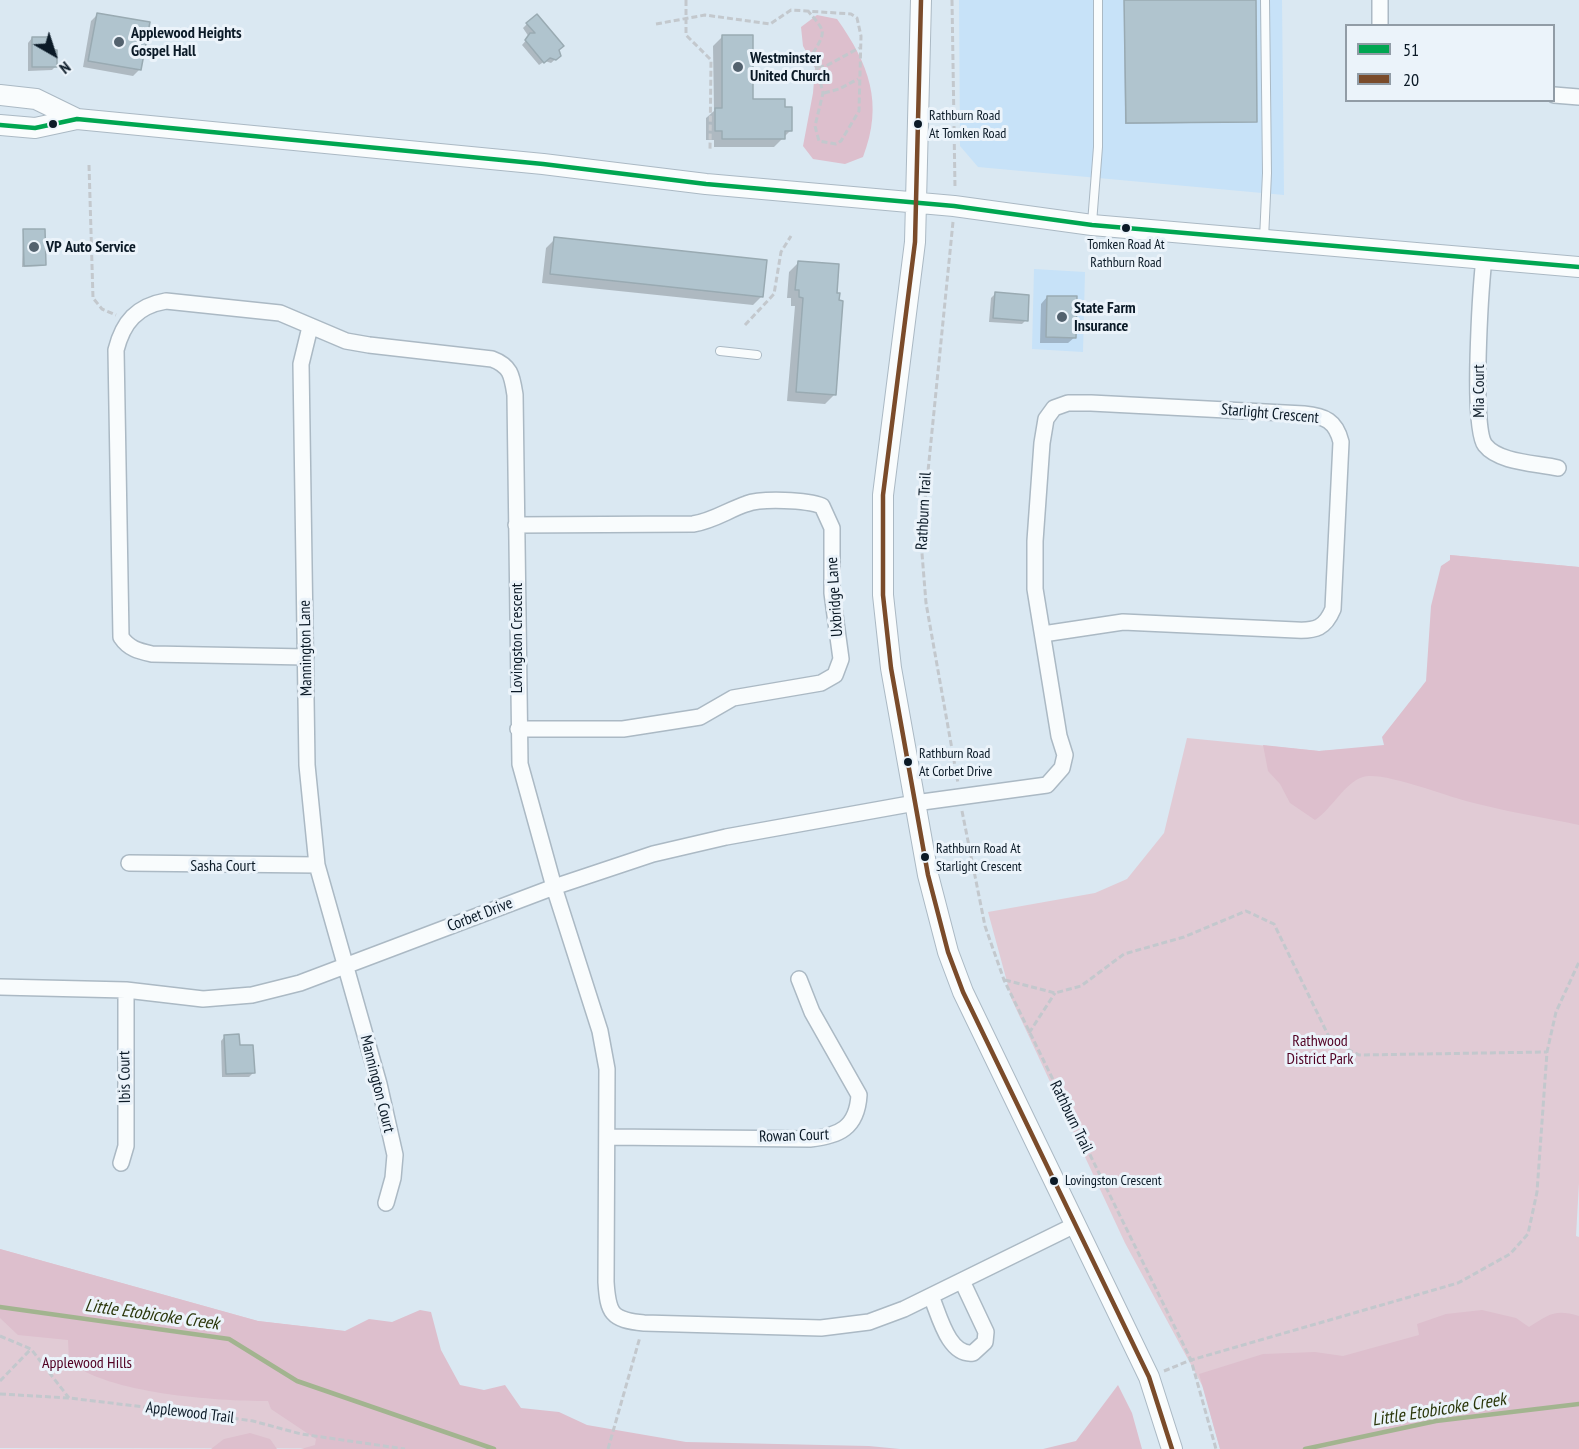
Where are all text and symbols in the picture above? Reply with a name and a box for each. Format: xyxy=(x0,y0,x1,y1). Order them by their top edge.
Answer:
place label: Applewood Heights Gospel Hall xyxy=(131,23,242,61)
north arrow xyxy=(24,24,84,84)
legend xyxy=(1345,24,1555,102)
marker: Applewood Heights Gospel Hall xyxy=(112,35,126,49)
text: 51 xyxy=(1403,38,1419,61)
place label: Westminster United Church xyxy=(750,48,830,86)
text: N xyxy=(56,57,75,78)
marker: Westminster United Church xyxy=(731,60,745,74)
text: 20 xyxy=(1403,68,1419,91)
place label: Rathburn Road At Tomken Road xyxy=(929,108,1006,140)
unlabelled marker xyxy=(47,118,59,130)
marker: Rathburn Road At Tomken Road xyxy=(912,118,924,130)
marker: Tomken Road At Rathburn Road xyxy=(1120,222,1132,234)
place label: VP Auto Service xyxy=(46,237,136,257)
place label: Tomken Road At Rathburn Road xyxy=(1087,237,1165,270)
marker: VP Auto Service xyxy=(27,240,41,254)
place label: State Farm Insurance xyxy=(1074,298,1136,336)
marker: State Farm Insurance xyxy=(1055,310,1069,324)
street label: Mia Court xyxy=(1469,364,1489,418)
street label: Starlight Crescent xyxy=(1220,400,1320,428)
street label: Rathburn Trail xyxy=(912,472,936,550)
street label: Uxbridge Lane xyxy=(823,556,847,638)
street label: Lovingston Crescent xyxy=(507,583,527,693)
street label: Mannington Lane xyxy=(296,600,316,696)
place label: Rathburn Road At Corbet Drive xyxy=(919,746,992,778)
marker: Rathburn Road At Corbet Drive xyxy=(902,756,914,768)
place label: Rathburn Road At Starlight Crescent xyxy=(936,841,1022,874)
marker: Rathburn Road At Starlight Crescent xyxy=(919,851,931,863)
street label: Sasha Court xyxy=(190,856,256,876)
street label: Corbet Drive xyxy=(445,894,515,936)
park label: Rathwood District Park xyxy=(1287,1031,1353,1069)
street label: Mannington Court xyxy=(356,1033,398,1135)
street label: Ibis Court xyxy=(115,1050,135,1104)
street label: Rathburn Trail xyxy=(1045,1078,1097,1156)
street label: Rowan Court xyxy=(759,1125,829,1147)
place label: Lovingston Crescent xyxy=(1065,1173,1162,1189)
marker: Lovingston Crescent xyxy=(1048,1175,1060,1187)
water label: Little Etobicoke Creek xyxy=(83,1295,221,1335)
park label: Applewood Hills xyxy=(42,1353,132,1373)
water label: Little Etobicoke Creek xyxy=(1370,1389,1508,1431)
street label: Applewood Trail xyxy=(145,1398,235,1428)

